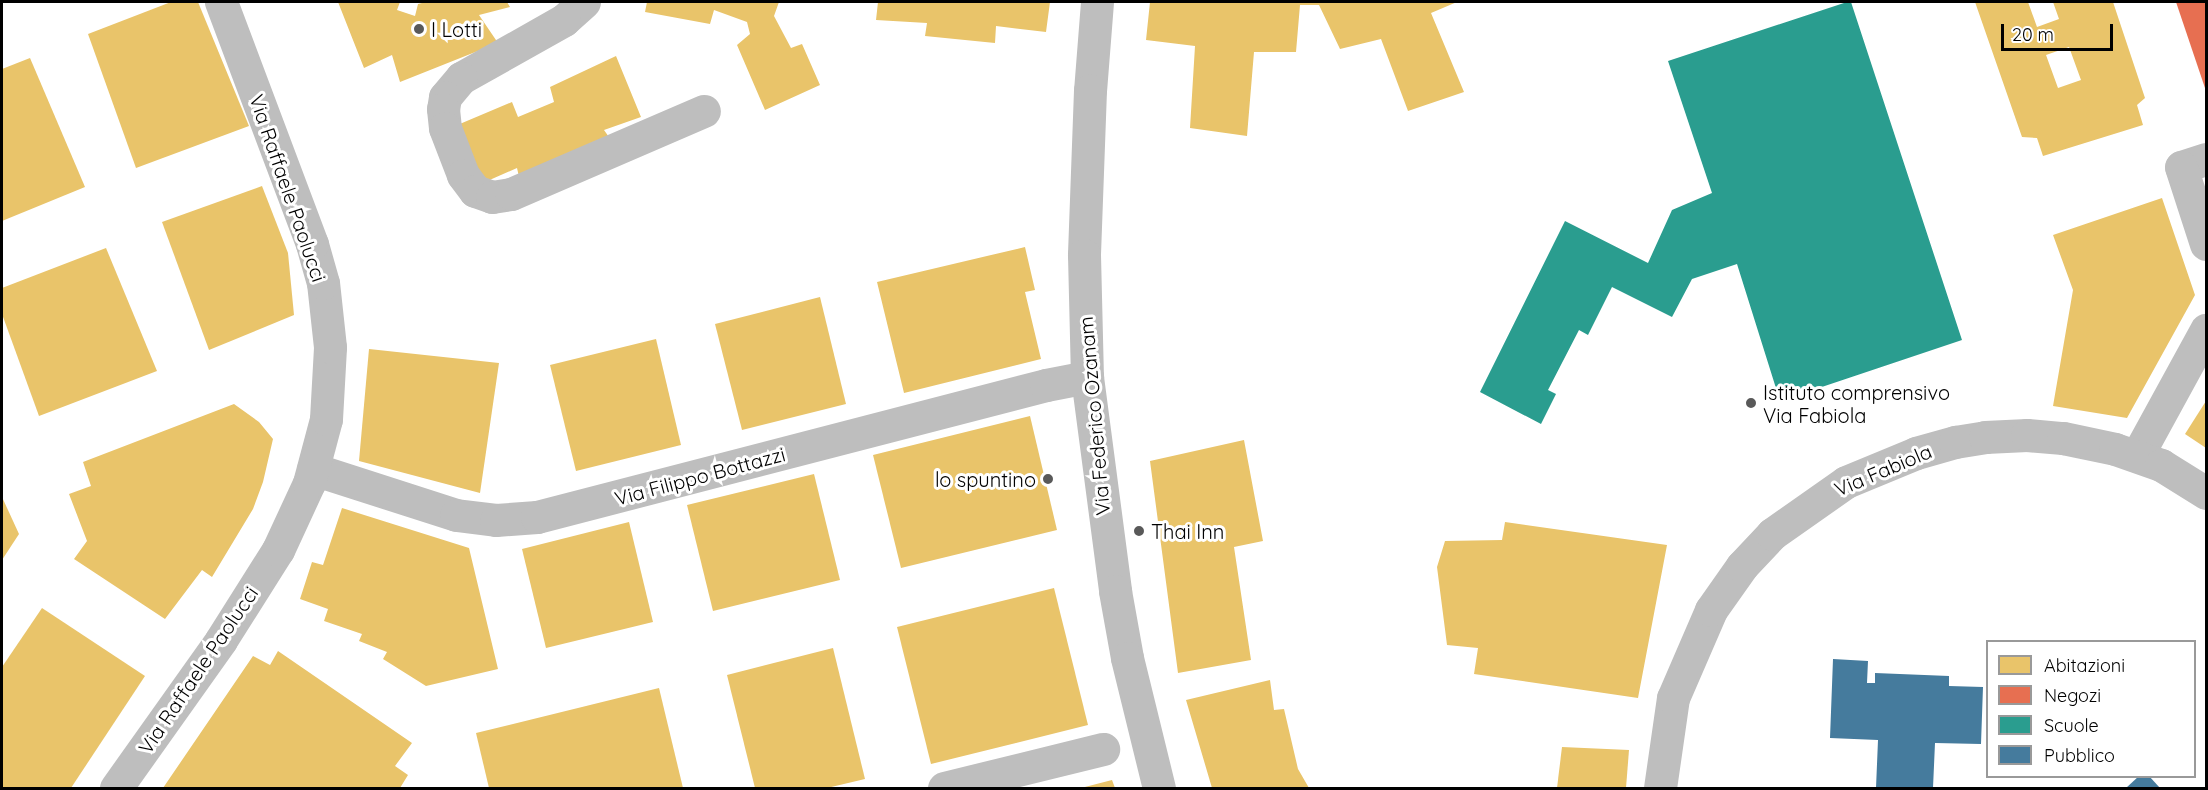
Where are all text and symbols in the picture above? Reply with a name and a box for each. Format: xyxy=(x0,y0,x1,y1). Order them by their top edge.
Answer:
scale bar xyxy=(2004,12,2116,50)
place label: I Lotti xyxy=(431,17,482,41)
marker: I Lotti xyxy=(412,22,426,36)
text: 20 m xyxy=(2012,23,2054,46)
street label: Via Raffaele Paolucci xyxy=(245,91,331,285)
street label: Via Federico Ozanam xyxy=(1073,315,1115,517)
place label: Istituto comprensivo Via Fabiola xyxy=(1763,380,1950,427)
marker: Istituto comprensivo Via Fabiola xyxy=(1744,396,1758,410)
street label: Via Fabiola xyxy=(1831,439,1935,501)
street label: Via Filippo Bottazzi xyxy=(612,442,788,510)
place label: lo spuntino xyxy=(935,467,1036,491)
marker: lo spuntino xyxy=(1041,472,1055,486)
place label: Thai Inn xyxy=(1151,519,1224,543)
marker: Thai Inn xyxy=(1132,524,1146,538)
street label: Via Raffaele Paolucci xyxy=(133,582,263,758)
legend xyxy=(1986,640,2196,778)
text: Abitazioni xyxy=(2044,654,2125,677)
text: Negozi xyxy=(2044,684,2101,707)
text: Scuole xyxy=(2044,714,2099,737)
text: Pubblico xyxy=(2044,744,2115,767)

